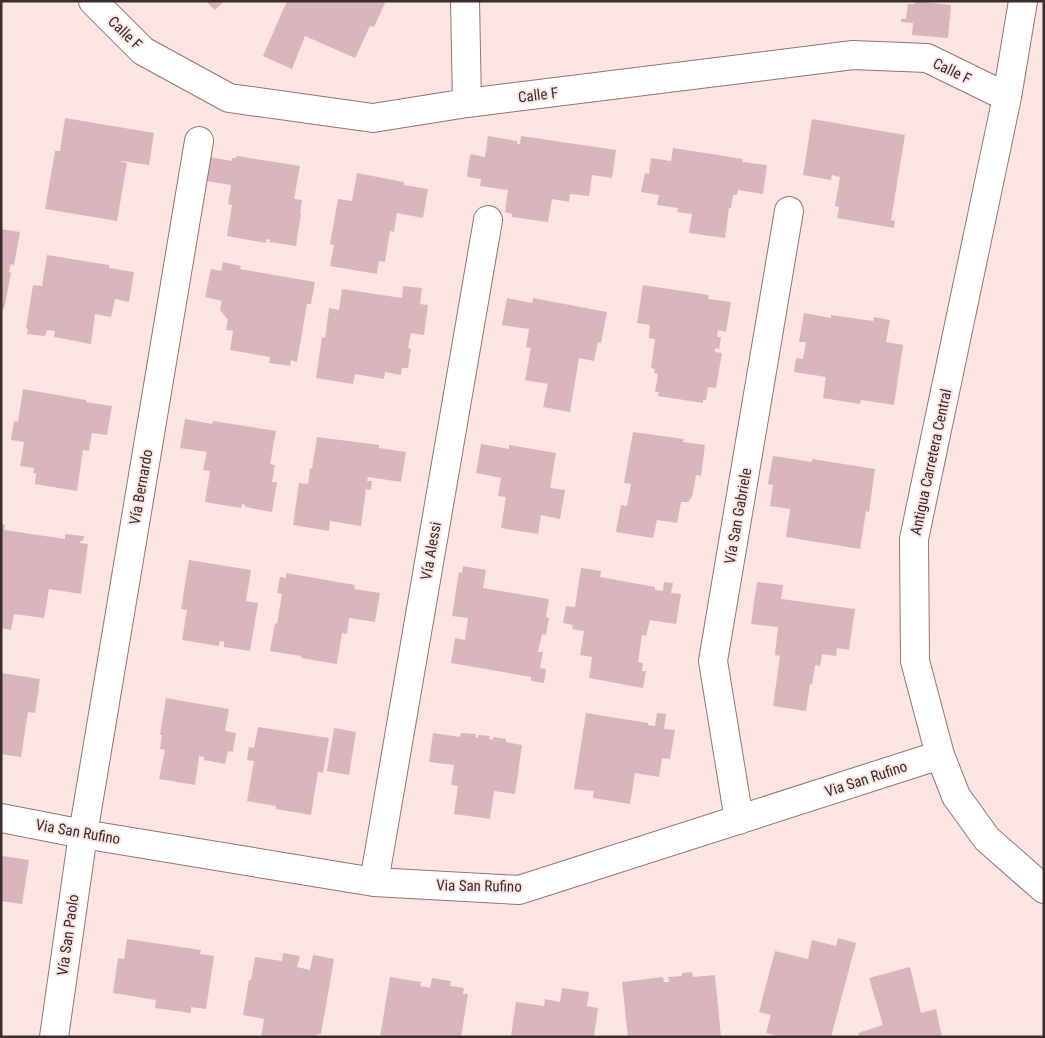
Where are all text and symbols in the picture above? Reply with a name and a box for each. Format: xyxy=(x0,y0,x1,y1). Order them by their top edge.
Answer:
street label: Calle F xyxy=(104,13,146,53)
street label: Calle F xyxy=(930,54,974,88)
street label: Calle F xyxy=(517,84,559,106)
street label: Antigua Carretera Central xyxy=(907,387,955,537)
street label: Vía Bernardo xyxy=(126,448,156,526)
street label: Vía San Gabriele xyxy=(721,467,755,565)
street label: Vía Alessi xyxy=(417,520,445,582)
street label: Via San Rufino xyxy=(823,757,909,801)
street label: Via San Rufino xyxy=(34,816,122,848)
street label: Via San Rufino xyxy=(436,876,522,896)
street label: Vía San Paolo xyxy=(53,893,83,977)

